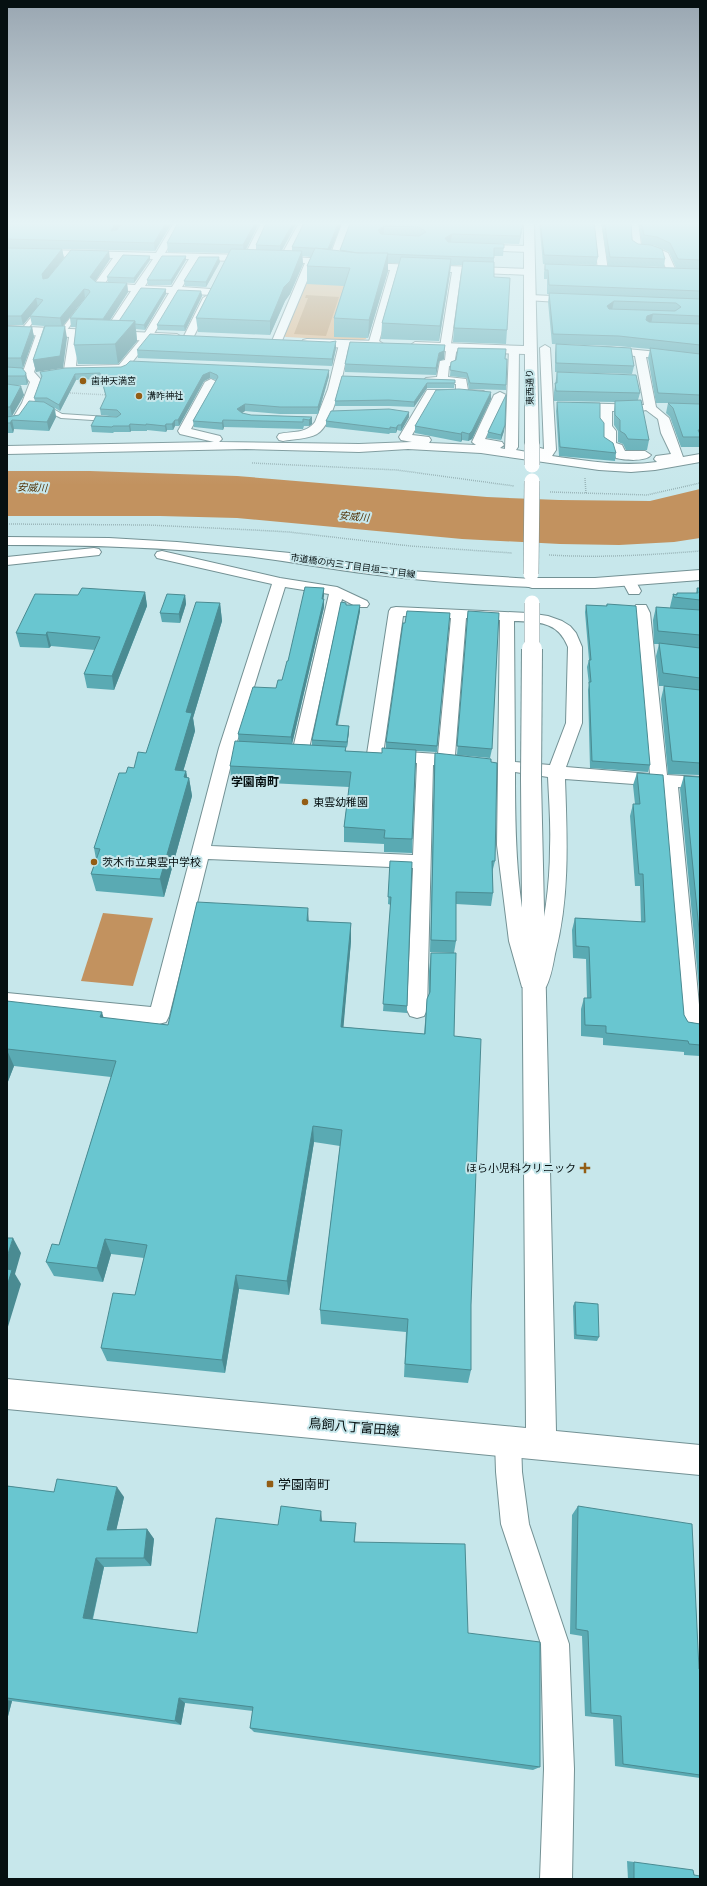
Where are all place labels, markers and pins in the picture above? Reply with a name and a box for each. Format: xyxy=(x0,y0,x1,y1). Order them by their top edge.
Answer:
marker: 歯神天満宮 xyxy=(78,376,88,386)
place label: 歯神天満宮 xyxy=(91,376,136,386)
marker: 溝咋神社 xyxy=(134,391,144,401)
place label: 溝咋神社 xyxy=(147,391,183,401)
place label: 東雲幼稚園 xyxy=(313,796,368,809)
marker: 東雲幼稚園 xyxy=(300,797,310,807)
place label: 茨木市立東雲中学校 xyxy=(102,856,201,869)
marker: 茨木市立東雲中学校 xyxy=(89,857,99,867)
place label: ほら小児科クリニック xyxy=(466,1162,576,1175)
marker: ほら小児科クリニック xyxy=(579,1162,591,1174)
place label: 学園南町 xyxy=(278,1477,330,1492)
marker: 学園南町 xyxy=(265,1479,275,1489)

